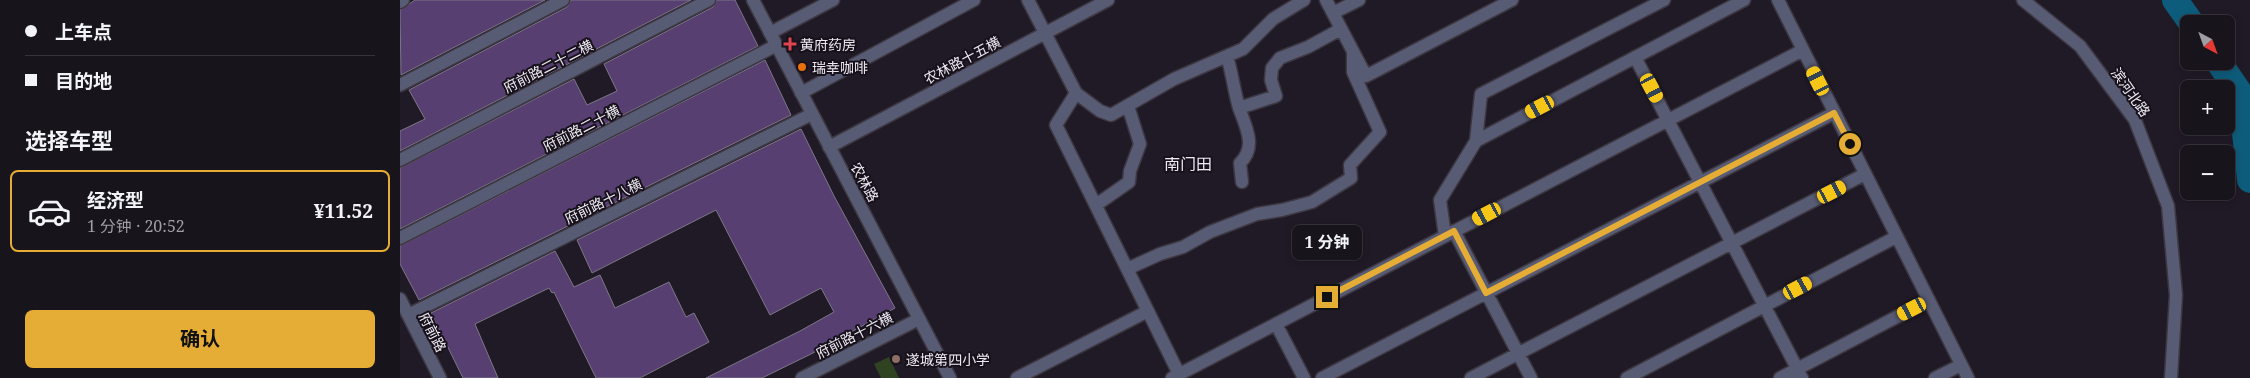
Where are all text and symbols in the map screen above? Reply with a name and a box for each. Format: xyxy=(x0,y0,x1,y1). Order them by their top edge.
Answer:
north arrow xyxy=(2180,15,2235,70)
map controls xyxy=(2180,15,2235,200)
text: 上车点 xyxy=(55,19,112,45)
street label: 农林路十五横 xyxy=(920,31,1004,88)
street label: 府前路二十二横 xyxy=(500,35,597,97)
place label: 黄府药房 xyxy=(800,35,856,54)
marker: 黄府药房 xyxy=(784,38,796,50)
place label: 瑞幸咖啡 xyxy=(812,58,868,77)
marker: 瑞幸咖啡 xyxy=(796,61,808,73)
car xyxy=(1804,64,1831,98)
street label: 滨河北路 xyxy=(2107,64,2155,120)
text: 目的地 xyxy=(55,68,112,94)
car xyxy=(1638,71,1665,105)
button: + xyxy=(2180,80,2235,135)
car xyxy=(1523,93,1556,121)
street label: 府前路二十横 xyxy=(539,100,624,156)
text: 选择车型 xyxy=(25,125,113,155)
route start xyxy=(1839,133,1861,155)
button: − xyxy=(2180,145,2235,200)
district label: 南门田 xyxy=(1164,153,1212,175)
street label: 农林路 xyxy=(847,159,883,205)
street label: 府前路十八横 xyxy=(561,174,646,228)
car xyxy=(1815,179,1848,205)
text: 经济型 xyxy=(87,187,144,213)
icon: car xyxy=(27,189,72,234)
text: ¥11.52 xyxy=(314,198,373,224)
car xyxy=(1470,200,1503,228)
text: 1 分钟 · 20:52 xyxy=(87,215,185,237)
callout: 1 分钟 xyxy=(1292,224,1362,260)
text: 1 分钟 xyxy=(1304,231,1350,253)
car xyxy=(1781,274,1814,302)
route end xyxy=(1316,286,1338,308)
car xyxy=(1895,296,1928,322)
street label: 府前路十六横 xyxy=(812,307,897,363)
street label: 府前路 xyxy=(415,309,451,355)
button: 确认 xyxy=(25,310,375,368)
place label: 遂城第四小学 xyxy=(906,350,990,369)
marker: 遂城第四小学 xyxy=(890,353,902,365)

